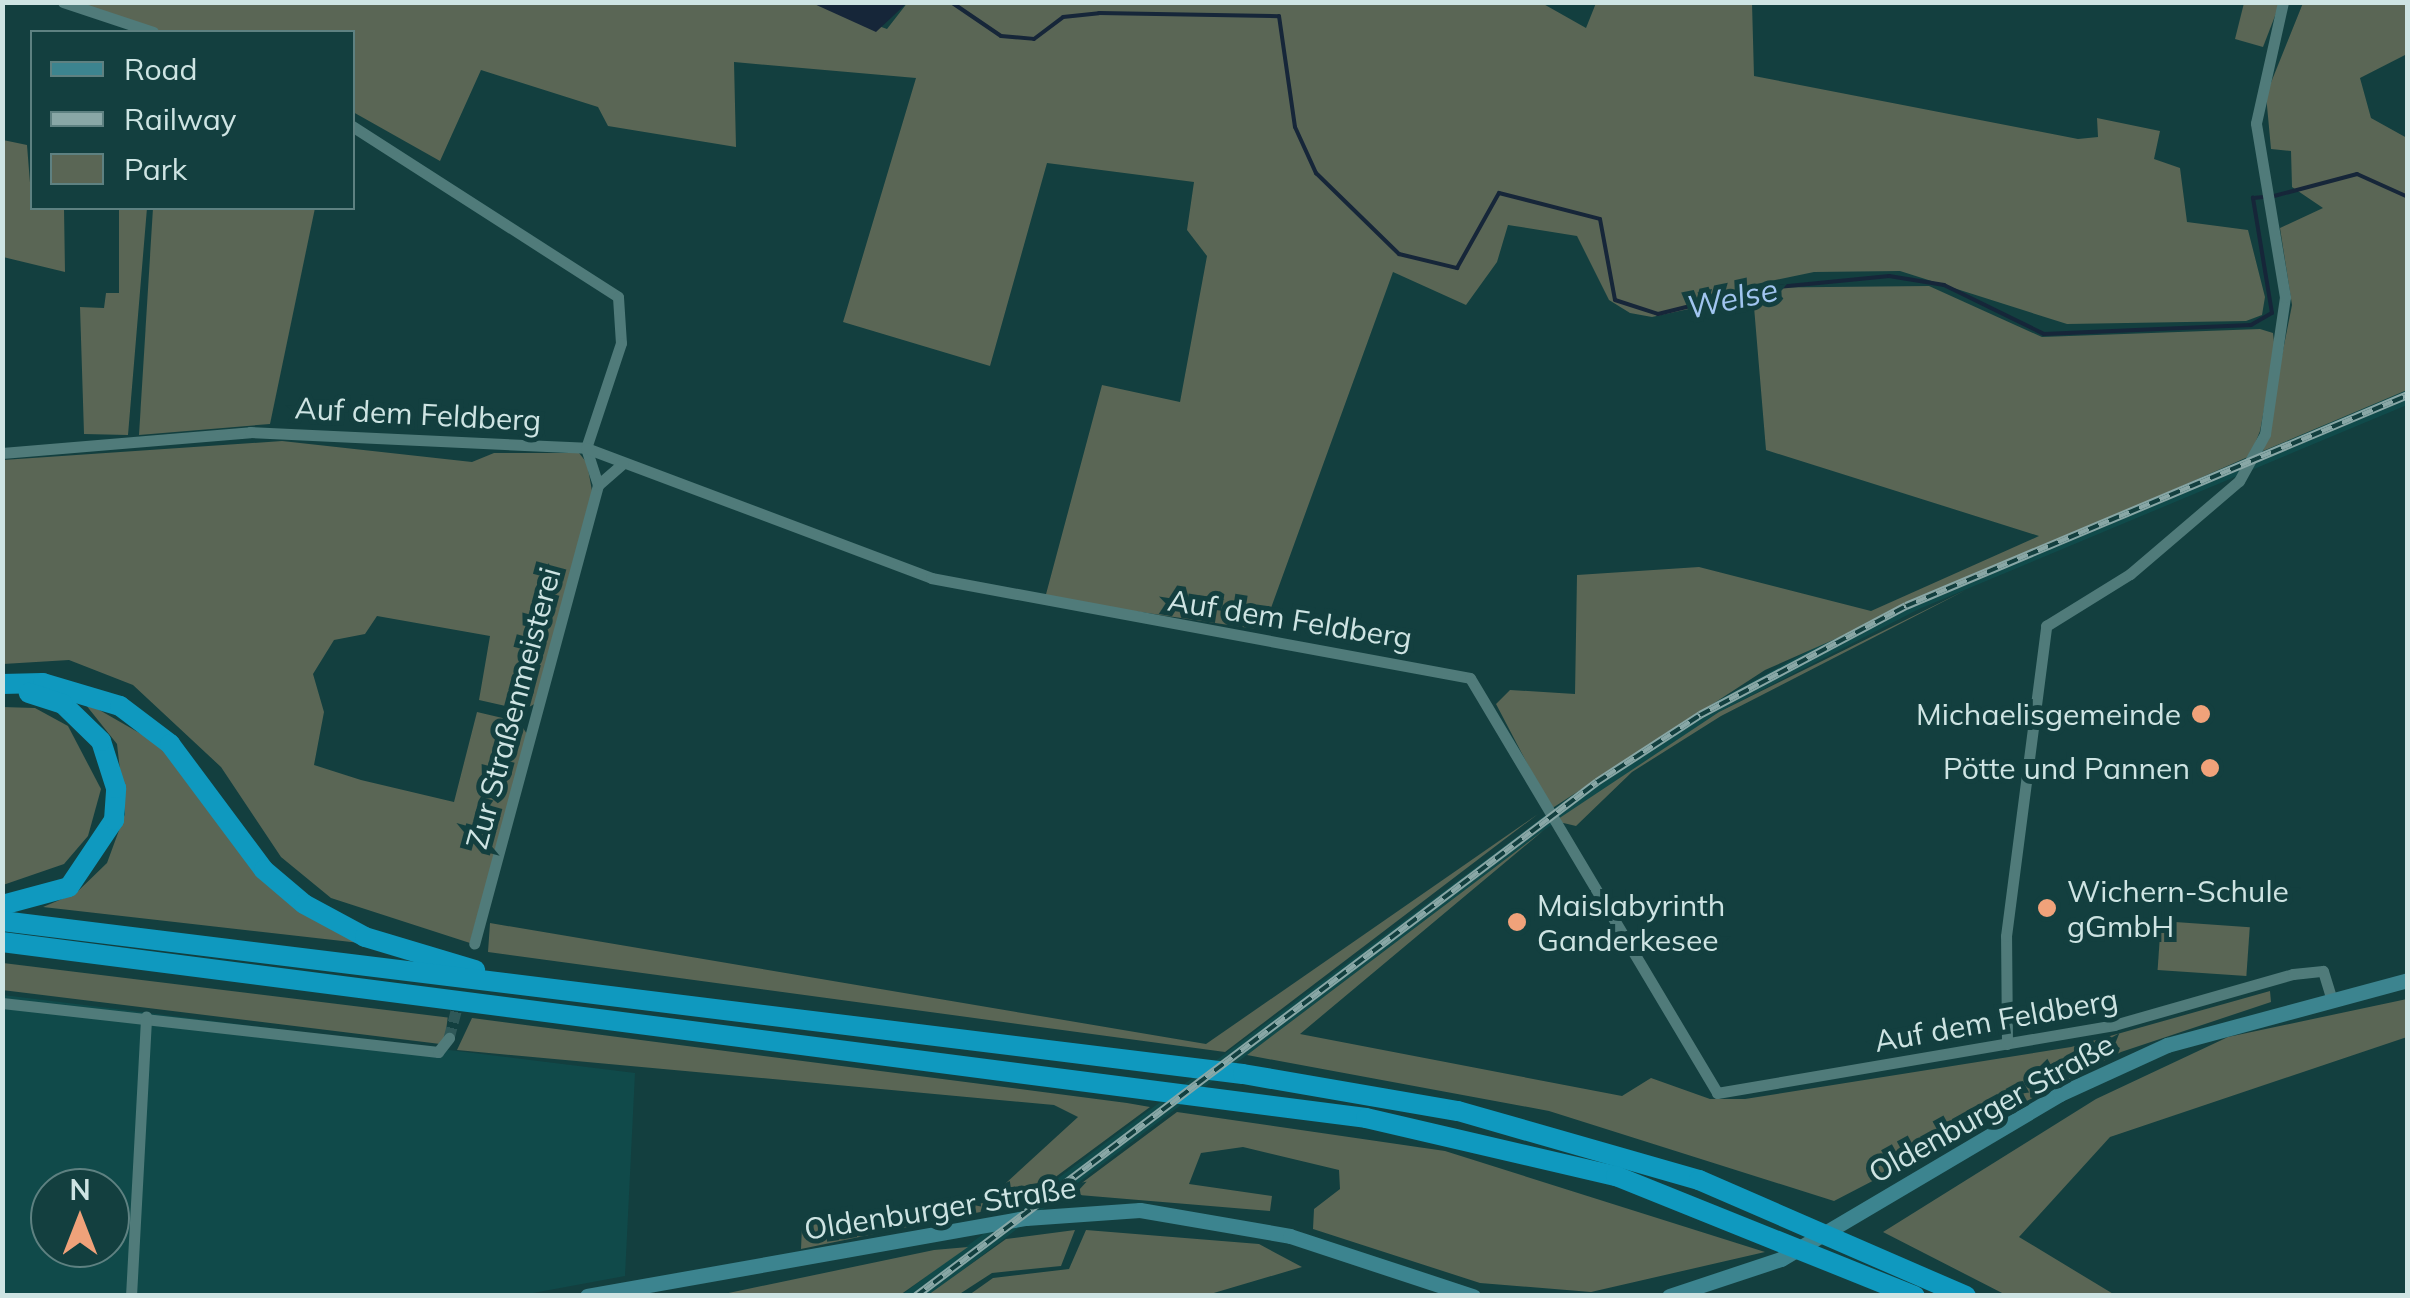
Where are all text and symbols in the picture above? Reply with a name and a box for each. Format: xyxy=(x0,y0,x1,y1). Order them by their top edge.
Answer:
legend xyxy=(30,30,355,210)
text: Road xyxy=(124,50,198,88)
text: Railway xyxy=(124,100,237,138)
text: Park xyxy=(124,150,187,188)
water label: Welse xyxy=(1683,270,1781,326)
street label: Auf dem Feldberg xyxy=(294,390,542,438)
street label: Zur Straßenmeisterei xyxy=(458,563,568,853)
street label: Auf dem Feldberg xyxy=(1165,582,1415,656)
place label: Michaelisgemeinde xyxy=(1916,696,2181,732)
marker: Michaelisgemeinde xyxy=(2190,703,2212,725)
place label: Pötte und Pannen xyxy=(1943,750,2190,786)
marker: Pötte und Pannen xyxy=(2199,757,2221,779)
place label: Wichern-Schule gGmbH xyxy=(2067,873,2289,944)
place label: Maislabyrinth Ganderkesee xyxy=(1537,887,1725,958)
marker: Wichern-Schule gGmbH xyxy=(2036,897,2058,919)
marker: Maislabyrinth Ganderkesee xyxy=(1506,911,1528,933)
street label: Auf dem Feldberg xyxy=(1871,981,2121,1059)
street label: Oldenburger Straße xyxy=(1862,1026,2120,1190)
north arrow xyxy=(30,1168,130,1268)
street label: Oldenburger Straße xyxy=(802,1169,1078,1247)
text: N xyxy=(69,1172,91,1207)

